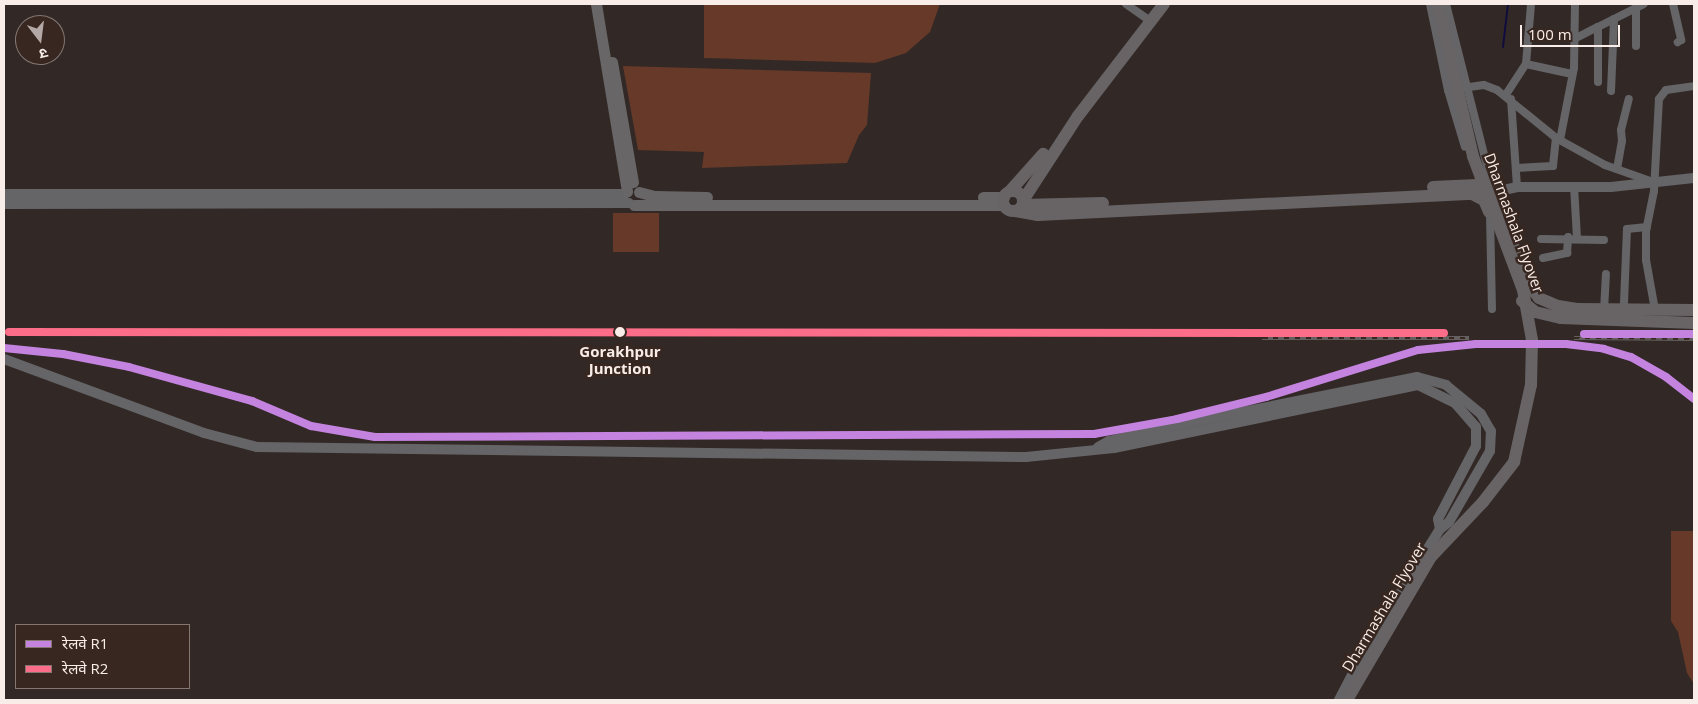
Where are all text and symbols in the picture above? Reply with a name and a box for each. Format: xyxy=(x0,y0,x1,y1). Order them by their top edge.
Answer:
north arrow xyxy=(15,15,65,65)
scale bar xyxy=(1523,15,1623,47)
text: 100 m xyxy=(1528,24,1572,44)
text: उ xyxy=(37,44,50,64)
street label: Dharmashala Flyover xyxy=(1480,151,1548,295)
marker: Gorakhpur Junction xyxy=(611,323,629,341)
place label: Gorakhpur Junction xyxy=(579,342,661,377)
street label: Dharmashala Flyover xyxy=(1338,539,1430,675)
legend xyxy=(15,624,190,689)
text: रेलवे R1 xyxy=(62,633,108,653)
text: रेलवे R2 xyxy=(62,658,108,678)

